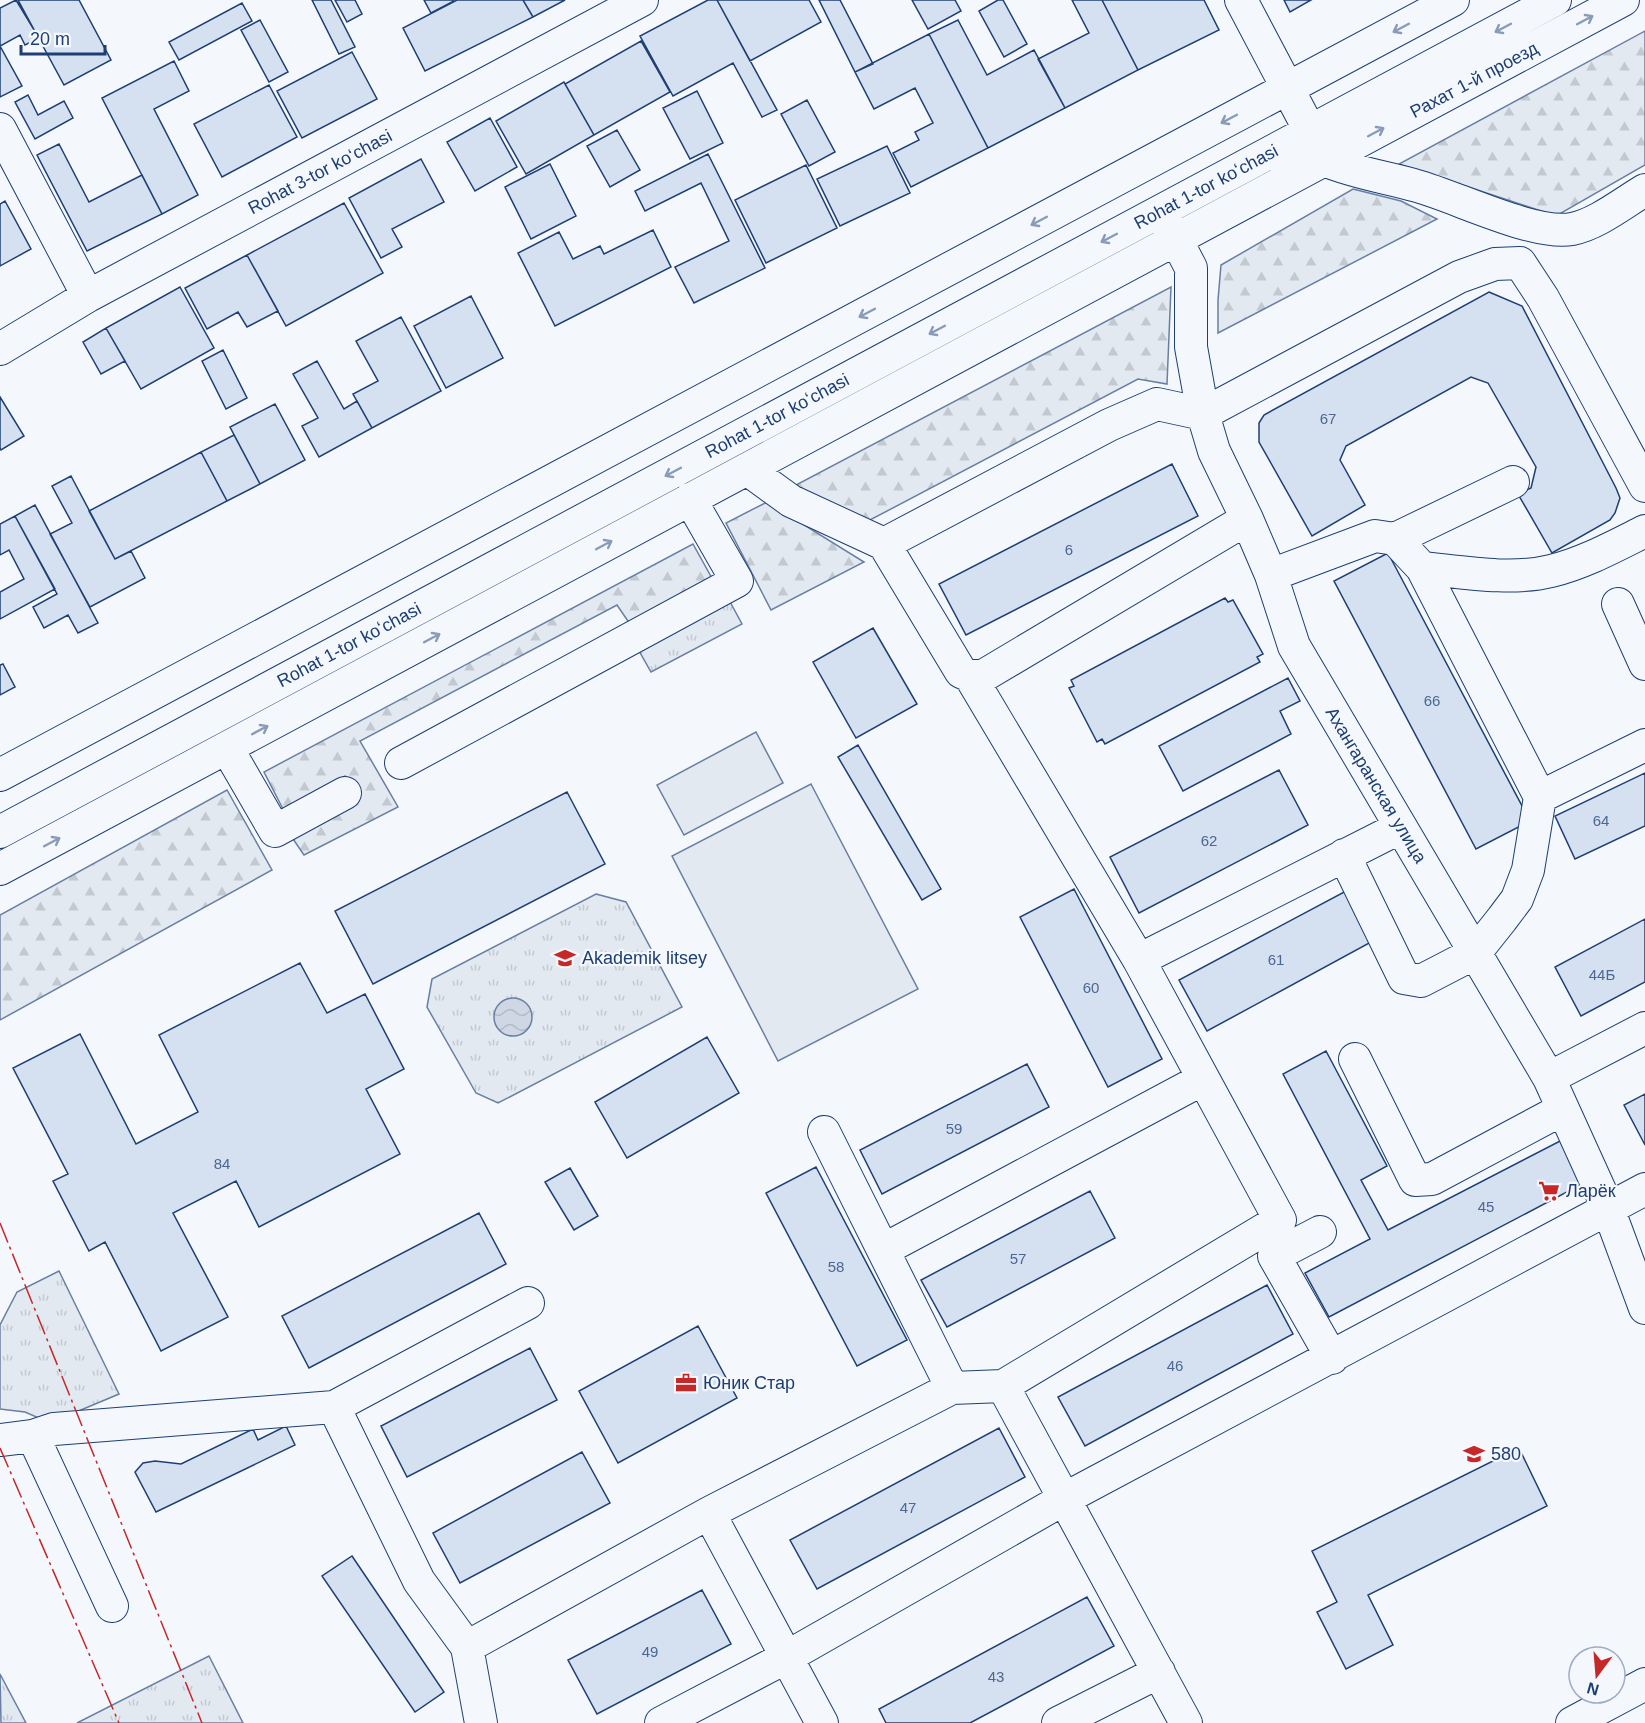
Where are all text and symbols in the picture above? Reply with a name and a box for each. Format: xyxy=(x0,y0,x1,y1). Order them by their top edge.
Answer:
one-way arrow xyxy=(1576,14,1593,26)
scale bar xyxy=(21,18,105,56)
one-way arrow xyxy=(1393,23,1411,34)
one-way arrow xyxy=(1495,23,1513,34)
text: 20 m xyxy=(30,29,70,49)
street label: Рахат 1-й проезд xyxy=(1407,38,1542,122)
one-way arrow xyxy=(1221,114,1239,125)
street label: Rohat 3-tor ko‘chasi xyxy=(245,126,395,218)
one-way arrow xyxy=(1367,126,1384,138)
street label: Rohat 1-tor koʻchasi xyxy=(1131,141,1281,233)
one-way arrow xyxy=(1030,216,1048,227)
one-way arrow xyxy=(1101,232,1118,244)
one-way arrow xyxy=(858,308,876,319)
one-way arrow xyxy=(929,324,946,336)
street label: Rohat 1-tor koʻchasi xyxy=(702,370,852,462)
house number: 67 xyxy=(1320,410,1336,427)
one-way arrow xyxy=(664,467,682,478)
one-way arrow xyxy=(595,539,613,551)
house number: 6 xyxy=(1065,541,1073,558)
street label: Rohat 1-tor koʻchasi xyxy=(274,599,424,691)
one-way arrow xyxy=(423,631,441,643)
house number: 66 xyxy=(1424,692,1440,709)
street label: Ахангаранская улица xyxy=(1321,703,1431,867)
one-way arrow xyxy=(251,724,269,735)
house number: 64 xyxy=(1593,812,1609,829)
house number: 62 xyxy=(1201,832,1217,849)
one-way arrow xyxy=(42,835,60,847)
school or university icon: Akademik litsey xyxy=(553,946,577,970)
place label: Akademik litsey xyxy=(582,948,707,968)
house number: 61 xyxy=(1268,951,1284,968)
house number: 44Б xyxy=(1589,966,1615,983)
house number: 60 xyxy=(1083,979,1099,996)
house number: 59 xyxy=(946,1120,962,1137)
house number: 84 xyxy=(214,1155,230,1172)
supermarket icon: Ларёк xyxy=(1537,1179,1561,1203)
place label: Ларёк xyxy=(1566,1181,1616,1201)
house number: 45 xyxy=(1478,1198,1494,1215)
house number: 57 xyxy=(1010,1250,1026,1267)
house number: 58 xyxy=(828,1258,844,1275)
house number: 46 xyxy=(1167,1357,1183,1374)
office icon: Юник Стар xyxy=(674,1371,698,1395)
place label: Юник Стар xyxy=(703,1373,795,1393)
school or university icon: 580 xyxy=(1462,1442,1486,1466)
place label: 580 xyxy=(1491,1444,1521,1464)
house number: 47 xyxy=(900,1499,916,1516)
house number: 49 xyxy=(642,1643,658,1660)
north arrow xyxy=(1567,1645,1627,1705)
house number: 43 xyxy=(988,1668,1004,1685)
text: N xyxy=(1585,1679,1601,1699)

